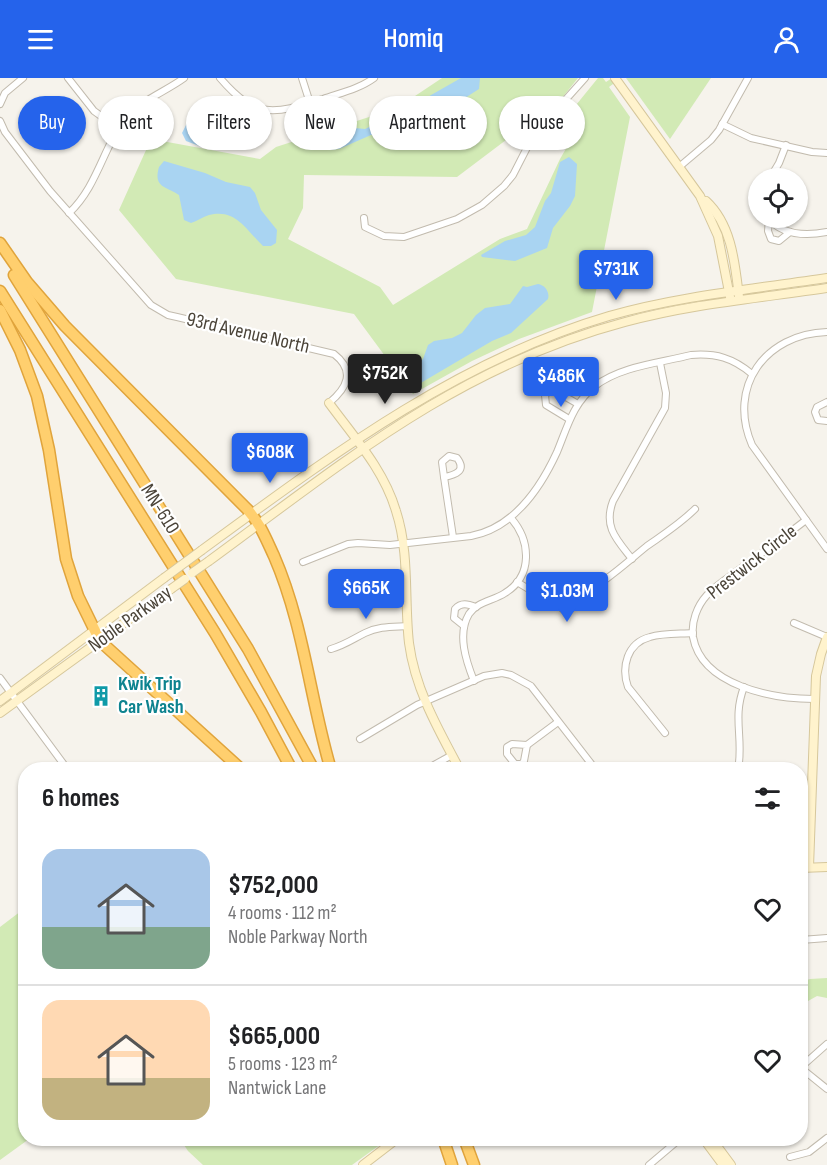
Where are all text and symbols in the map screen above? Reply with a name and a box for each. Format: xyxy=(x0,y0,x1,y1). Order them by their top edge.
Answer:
icon: menu xyxy=(24,23,57,56)
text: Homiq xyxy=(383,23,444,55)
icon: person xyxy=(770,23,803,56)
chip: Buy xyxy=(18,96,86,150)
chip: Rent xyxy=(98,96,174,150)
chip: Filters xyxy=(186,96,272,150)
chip: New xyxy=(284,96,357,150)
chip: Apartment xyxy=(369,96,487,150)
chip: House xyxy=(499,96,585,150)
map controls xyxy=(748,168,808,228)
button: locate xyxy=(748,168,808,228)
pin: $731K xyxy=(574,250,658,301)
text: $731K xyxy=(593,257,639,281)
street label: 93rd Avenue North xyxy=(184,307,312,359)
pin: $752K xyxy=(343,354,427,405)
pin: $486K xyxy=(519,357,603,408)
text: $752K xyxy=(362,361,408,385)
text: $486K xyxy=(537,364,585,388)
pin: $608K xyxy=(228,433,312,484)
text: $608K xyxy=(246,440,294,464)
street label: MN-610 xyxy=(135,480,185,538)
street label: Prestwick Circle xyxy=(702,519,802,605)
pin: $665K xyxy=(324,569,408,620)
pin: $1.03M xyxy=(518,572,616,623)
text: $665K xyxy=(342,576,390,600)
text: $1.03M xyxy=(540,579,594,603)
street label: Noble Parkway xyxy=(84,581,177,657)
place label: Kwik Trip Car Wash xyxy=(118,672,184,719)
building icon: Kwik Trip Car Wash xyxy=(89,684,113,708)
icon: filters xyxy=(751,782,784,815)
text: 6 homes xyxy=(42,783,120,814)
text: $752,000 xyxy=(228,870,318,901)
icon: home xyxy=(90,873,162,945)
icon: heart xyxy=(751,893,784,926)
text: 4 rooms · 112 m² xyxy=(228,901,337,925)
text: Noble Parkway North xyxy=(228,925,368,949)
text: $665,000 xyxy=(228,1021,320,1052)
icon: home xyxy=(90,1024,162,1096)
icon: heart xyxy=(751,1044,784,1077)
text: 5 rooms · 123 m² xyxy=(228,1052,338,1076)
text: Nantwick Lane xyxy=(228,1076,326,1100)

